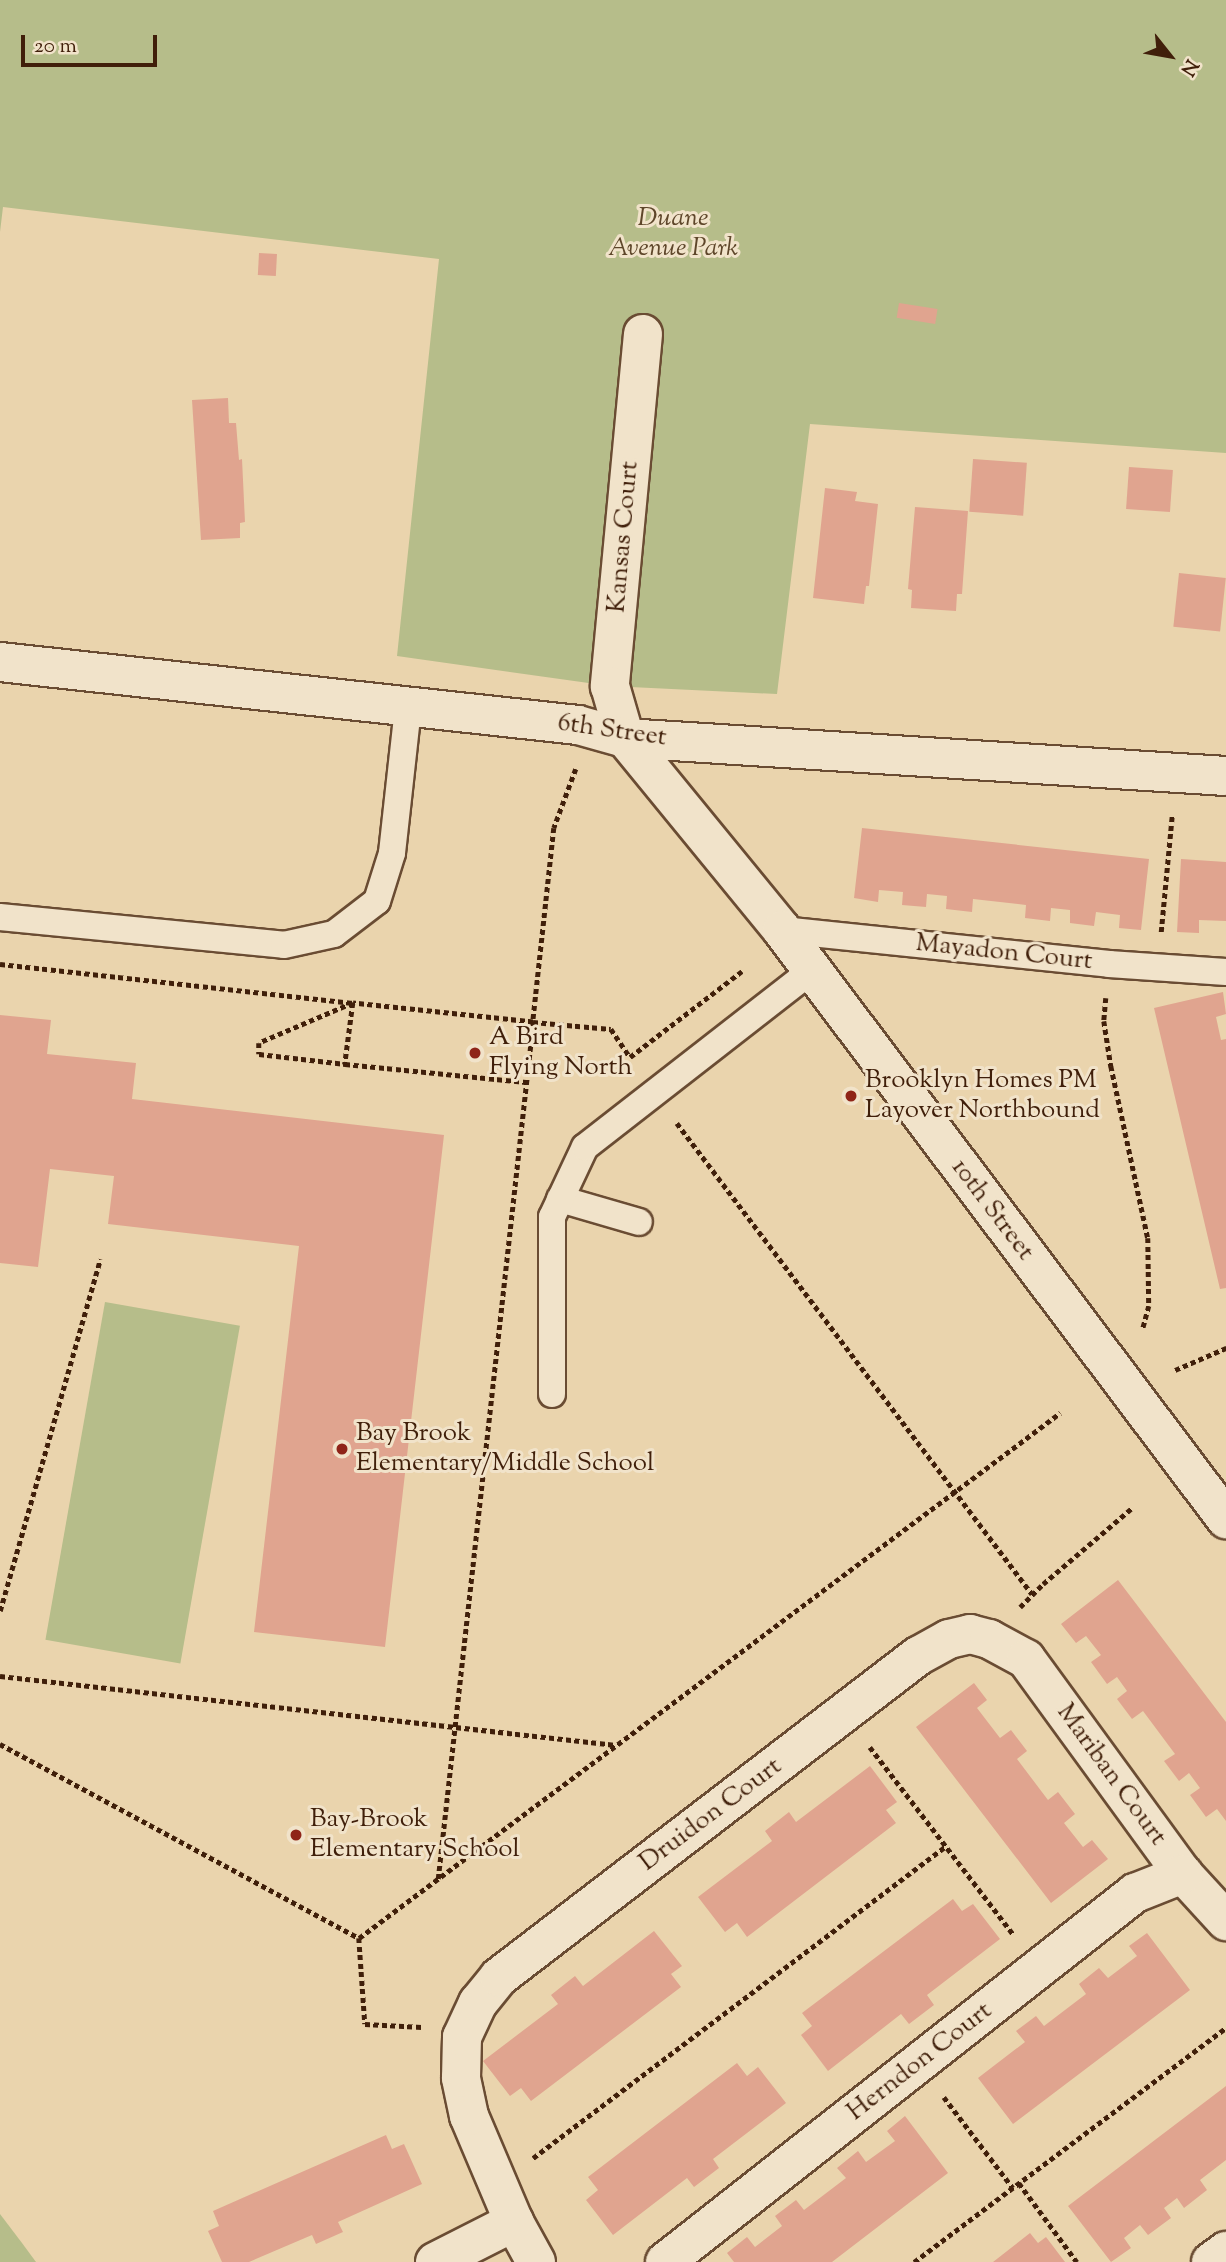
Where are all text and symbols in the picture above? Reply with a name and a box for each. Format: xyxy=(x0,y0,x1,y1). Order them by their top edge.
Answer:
scale bar xyxy=(24,21,161,65)
north arrow xyxy=(1135,21,1205,91)
text: 20 m xyxy=(34,32,77,62)
text: N xyxy=(1173,54,1204,81)
park label: Duane Avenue Park xyxy=(608,203,738,264)
street label: Kansas Court xyxy=(602,460,646,614)
street label: 6th Street xyxy=(556,708,668,754)
street label: Mayadon Court xyxy=(914,928,1094,978)
place label: A Bird Flying North xyxy=(489,1022,633,1084)
marker: A Bird Flying North xyxy=(467,1045,483,1061)
place label: Brooklyn Homes PM Layover Northbound xyxy=(865,1065,1100,1126)
marker: Brooklyn Homes PM Layover Northbound xyxy=(843,1088,859,1104)
street label: 10th Street xyxy=(944,1153,1040,1267)
place label: Bay Brook Elementary/Middle School xyxy=(356,1418,654,1480)
marker: Bay Brook Elementary/Middle School xyxy=(334,1441,350,1457)
street label: Mariban Court xyxy=(1049,1698,1173,1852)
street label: Druidon Court xyxy=(634,1751,788,1879)
place label: Bay-Brook Elementary School xyxy=(310,1804,520,1866)
marker: Bay-Brook Elementary School xyxy=(288,1827,304,1843)
street label: Herndon Court xyxy=(841,1996,999,2128)

